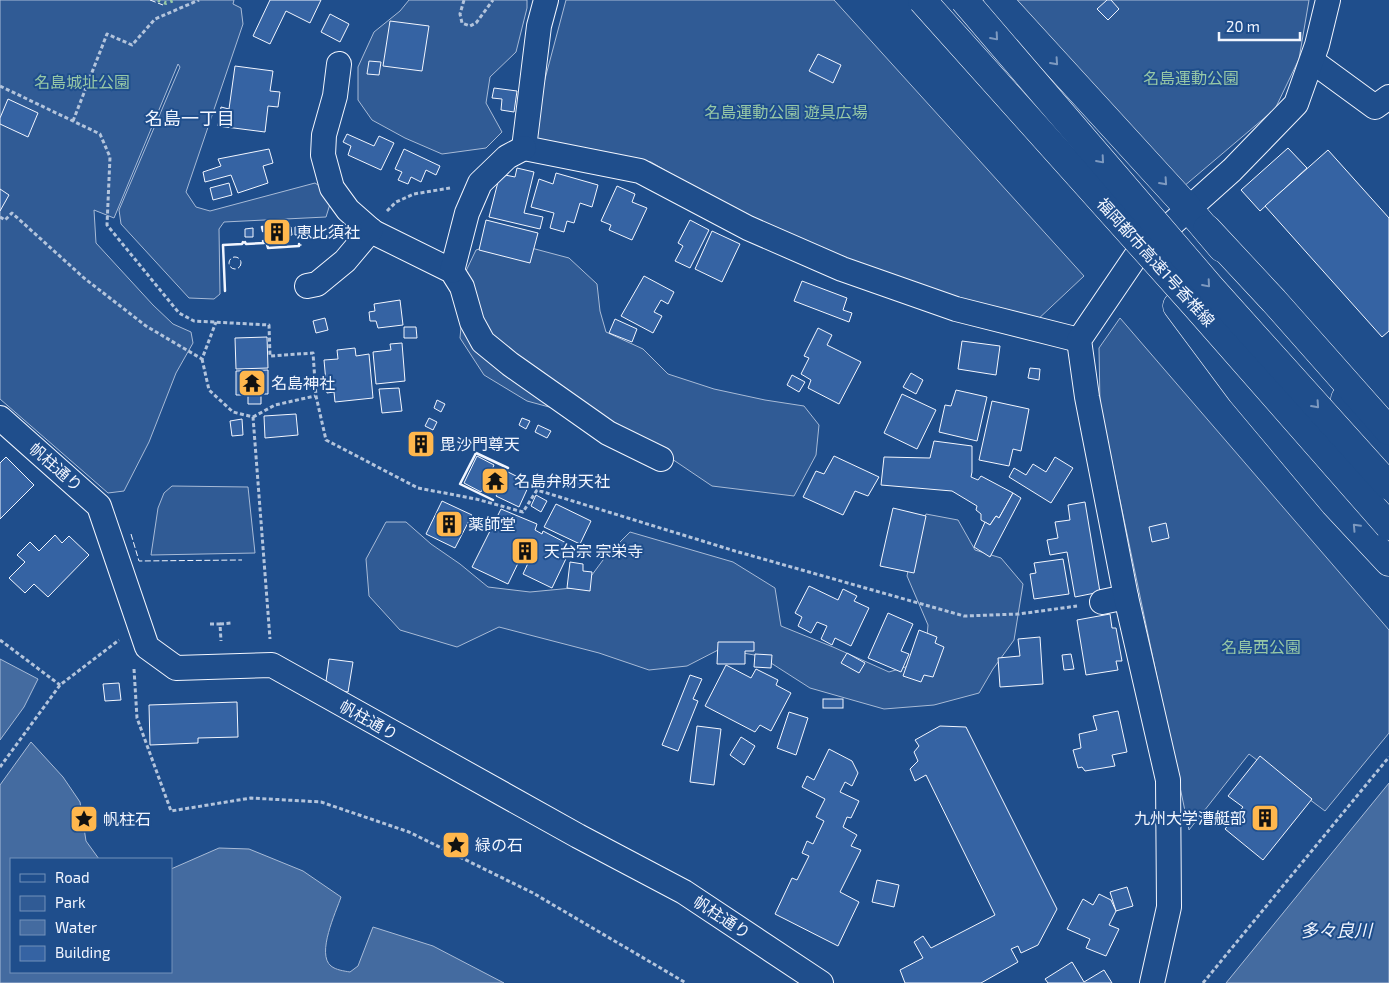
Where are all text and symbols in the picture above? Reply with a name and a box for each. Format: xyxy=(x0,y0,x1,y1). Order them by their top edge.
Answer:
scale bar xyxy=(1219,10,1300,42)
text: 20 m xyxy=(1226,17,1260,35)
one-way arrow xyxy=(990,31,998,40)
one-way arrow xyxy=(1049,56,1058,65)
park label: 名島運動公園 xyxy=(1143,68,1239,87)
park label: 名島城址公園 xyxy=(34,72,130,91)
park label: 名島運動公園 遊具広場 xyxy=(704,102,868,121)
district label: 名島一丁目 xyxy=(145,107,235,129)
one-way arrow xyxy=(1095,155,1104,164)
one-way arrow xyxy=(1158,176,1167,185)
street label: 福岡都市高速1号香椎線 xyxy=(1094,193,1219,330)
building icon: 恵比須社 xyxy=(262,217,292,247)
place label: 恵比須社 xyxy=(296,222,360,241)
one-way arrow xyxy=(1201,278,1210,287)
temple icon: 名島神社 xyxy=(237,368,267,398)
place label: 名島神社 xyxy=(271,373,335,392)
one-way arrow xyxy=(1310,399,1319,408)
building icon: 毘沙門尊天 xyxy=(406,429,436,459)
place label: 毘沙門尊天 xyxy=(440,434,520,453)
street label: 帆柱通り xyxy=(26,438,87,495)
temple icon: 名島弁財天社 xyxy=(480,466,510,496)
place label: 名島弁財天社 xyxy=(514,471,610,490)
building icon: 薬師堂 xyxy=(434,509,464,539)
place label: 薬師堂 xyxy=(468,514,516,533)
one-way arrow xyxy=(1353,523,1362,532)
building icon: 天台宗 宗栄寺 xyxy=(510,536,540,566)
place label: 天台宗 宗栄寺 xyxy=(544,541,644,560)
park label: 名島西公園 xyxy=(1221,637,1301,656)
street label: 帆柱通り xyxy=(337,696,402,743)
building icon: 九州大学漕艇部 xyxy=(1250,803,1280,833)
place icon: 帆柱石 xyxy=(69,804,99,834)
place label: 九州大学漕艇部 xyxy=(1134,808,1246,827)
place label: 帆柱石 xyxy=(103,809,151,828)
place icon: 緑の石 xyxy=(441,830,471,860)
place label: 緑の石 xyxy=(475,835,523,854)
legend xyxy=(10,858,172,973)
text: Road xyxy=(55,868,90,886)
street label: 帆柱通り xyxy=(690,891,754,942)
text: Park xyxy=(55,893,86,911)
text: Water xyxy=(55,918,97,936)
water label: 多々良川 xyxy=(1300,919,1374,941)
text: Building xyxy=(55,943,111,961)

